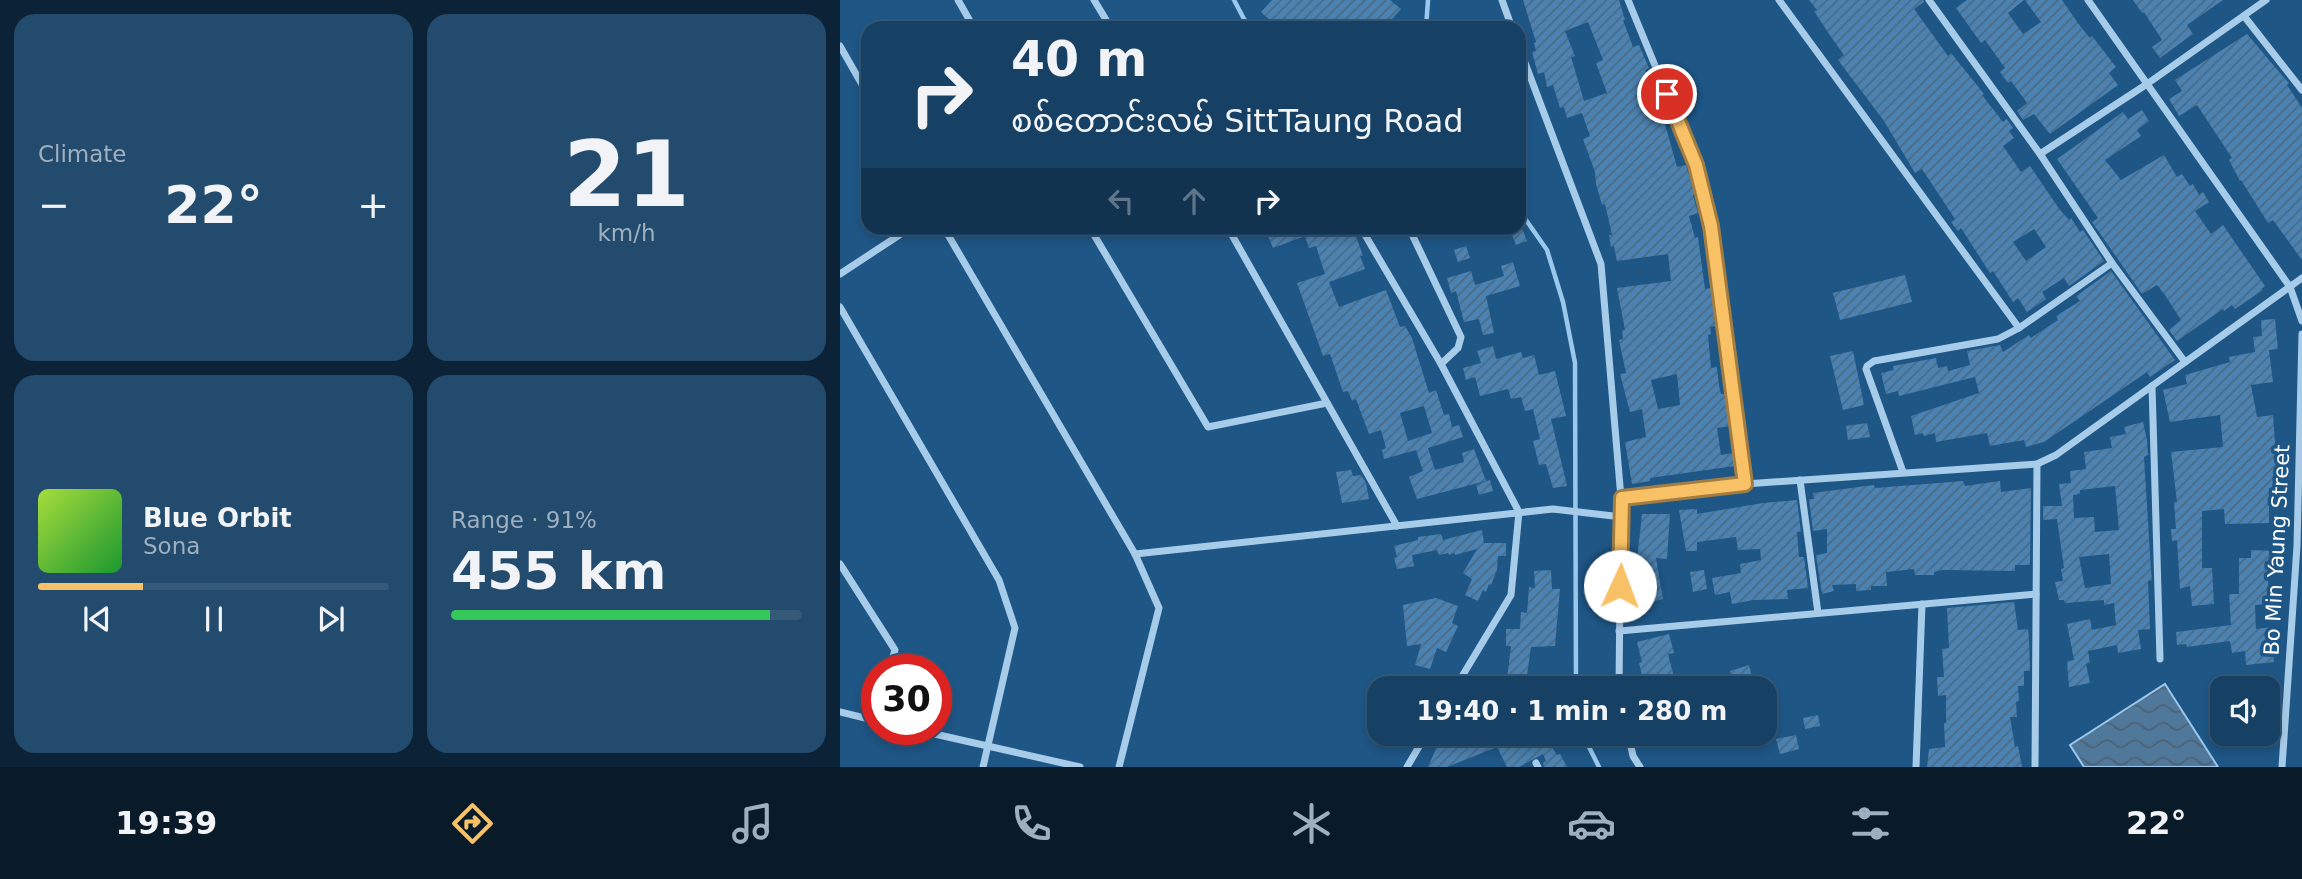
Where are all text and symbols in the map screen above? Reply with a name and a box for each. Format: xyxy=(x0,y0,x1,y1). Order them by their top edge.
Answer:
text: 40 m xyxy=(1011,31,1147,88)
icon: right xyxy=(896,49,987,140)
pin xyxy=(1637,64,1697,124)
icon: arrive xyxy=(1648,75,1686,113)
text: စစ်တောင်းလမ် SittTaung Road xyxy=(1011,102,1464,140)
text: 21 xyxy=(563,122,690,227)
text: Climate xyxy=(38,141,127,167)
text: 22° xyxy=(164,175,263,235)
icon: left xyxy=(1102,182,1140,220)
icon: ahead xyxy=(1175,182,1213,220)
icon: right xyxy=(1248,182,1286,220)
text: − xyxy=(38,183,70,227)
text: + xyxy=(357,183,389,227)
text: km/h xyxy=(597,220,656,246)
street label: Bo Min Yaung Street xyxy=(2259,444,2295,656)
text: Blue Orbit xyxy=(143,503,292,533)
text: Range · 91% xyxy=(451,507,597,533)
text: Sona xyxy=(143,533,200,559)
text: 455 km xyxy=(451,541,666,601)
position arrow xyxy=(1583,549,1657,623)
icon: previous xyxy=(78,600,116,638)
icon: pause xyxy=(195,600,233,638)
icon: next xyxy=(312,600,350,638)
speed limit sign: 30 xyxy=(861,654,952,745)
map controls xyxy=(2210,676,2280,746)
button: sound xyxy=(2210,676,2280,746)
text: 19:40 · 1 min · 280 m xyxy=(1417,696,1727,726)
icon: directions xyxy=(448,799,497,848)
icon: music xyxy=(728,799,777,848)
icon: phone xyxy=(1007,799,1056,848)
icon: climate xyxy=(1287,799,1336,848)
icon: car xyxy=(1567,799,1616,848)
icon: filters xyxy=(1846,799,1895,848)
text: 19:39 xyxy=(115,804,217,842)
text: 22° xyxy=(2126,804,2187,842)

